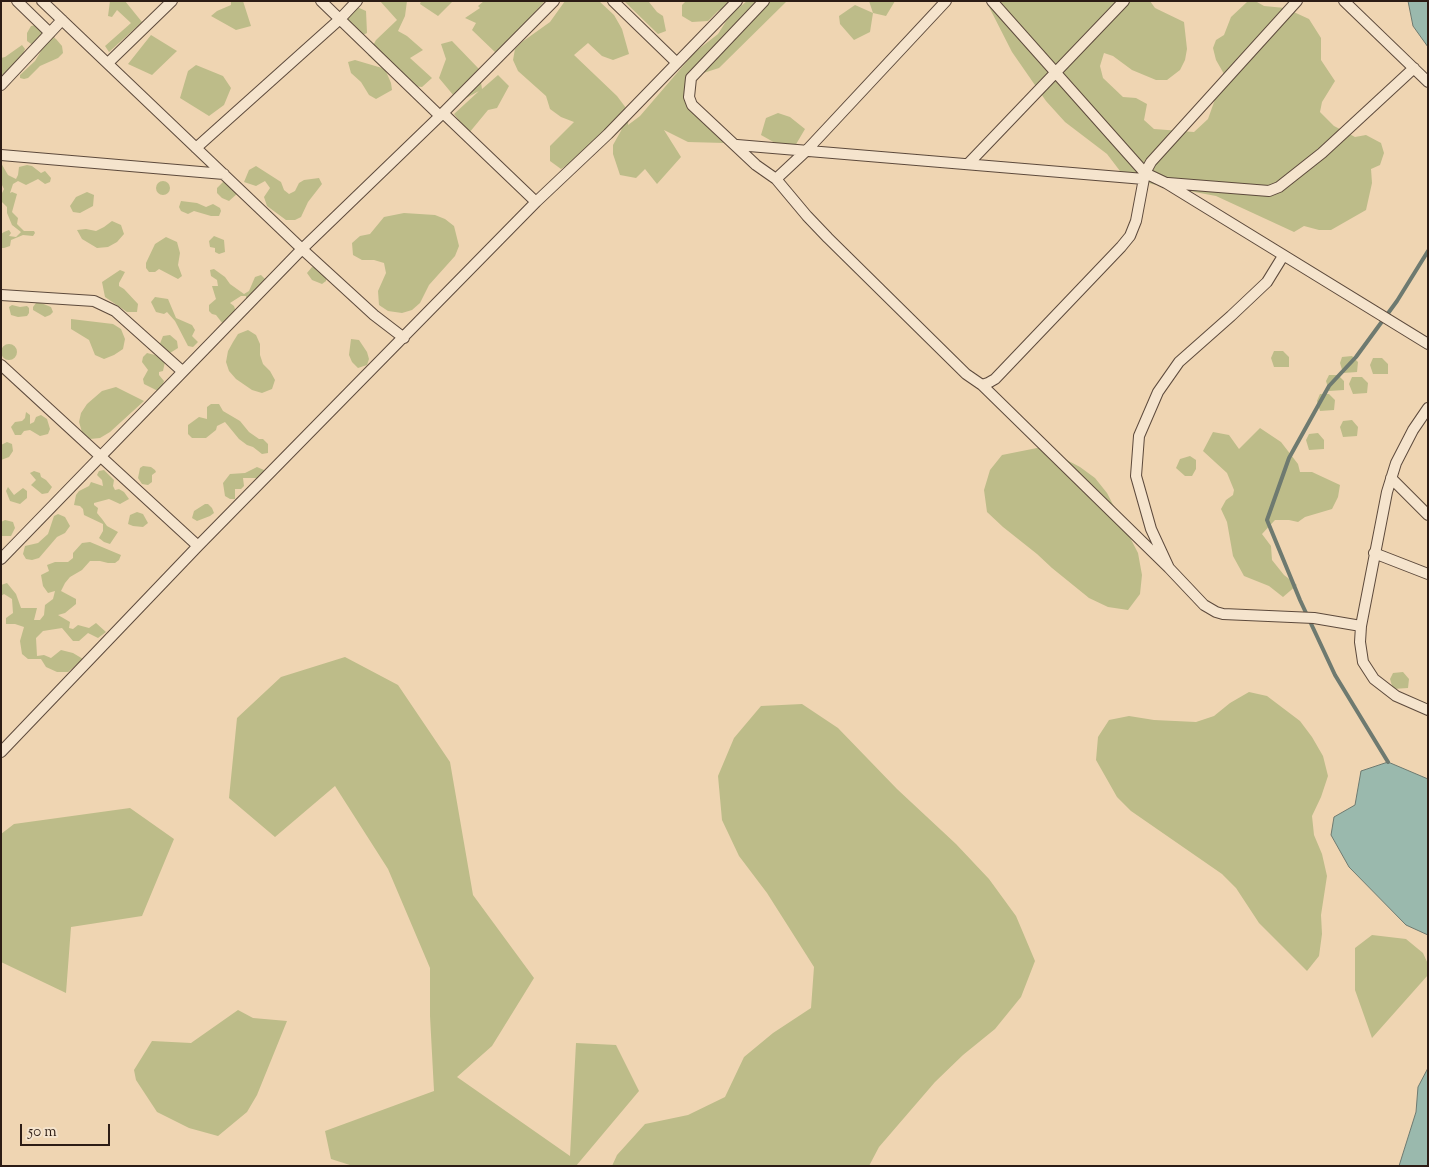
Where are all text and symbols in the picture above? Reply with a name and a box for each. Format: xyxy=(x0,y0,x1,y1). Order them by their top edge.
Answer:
scale bar xyxy=(22,1114,112,1146)
text: 50 m xyxy=(28,1122,57,1143)

